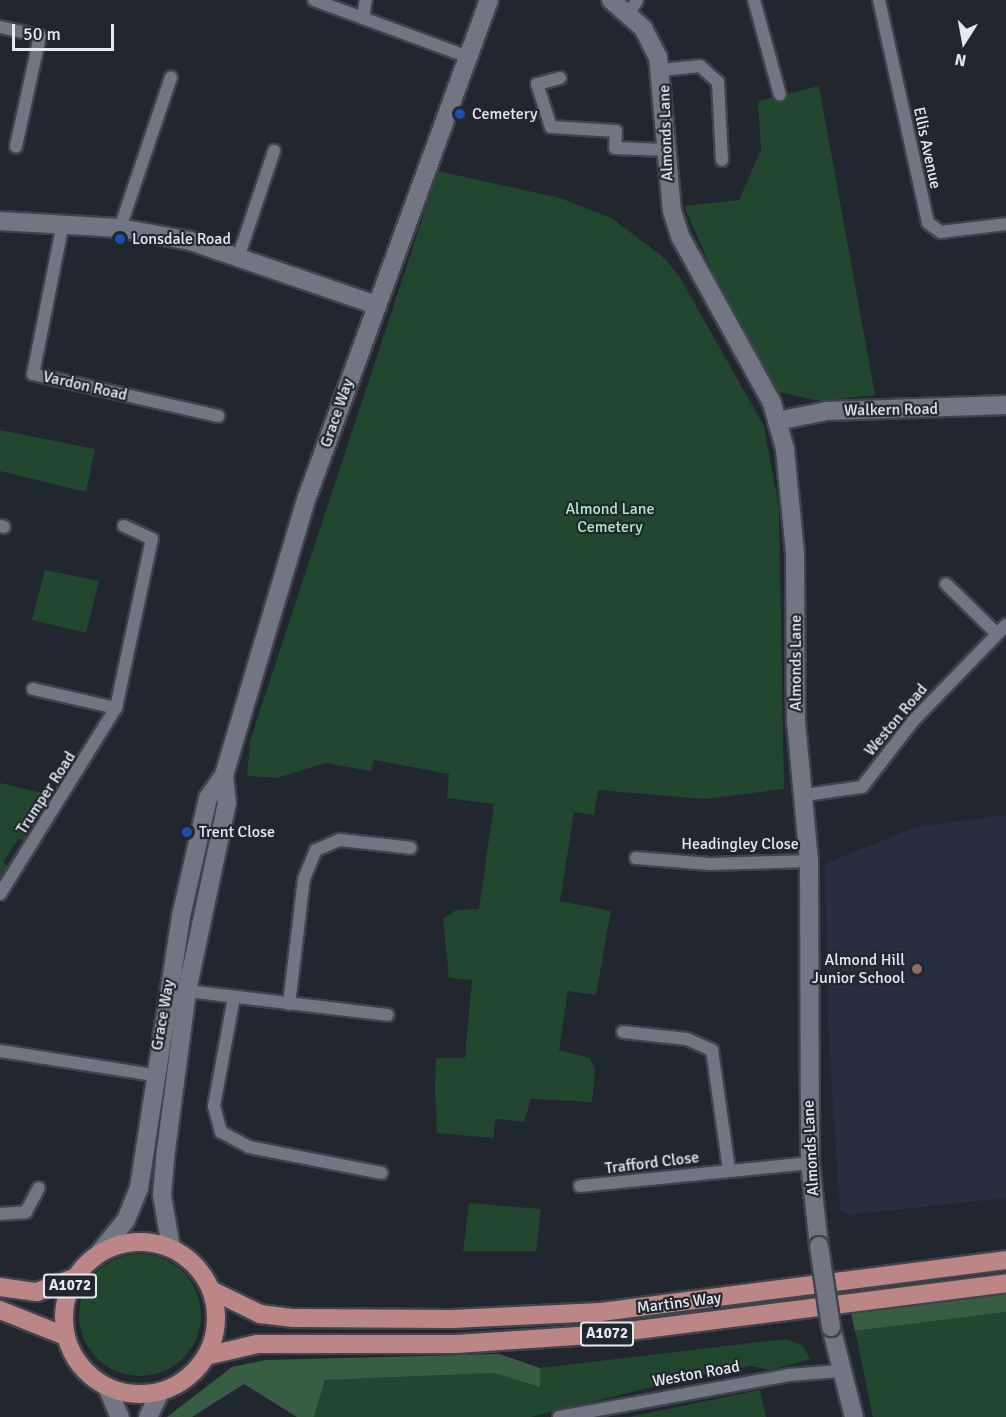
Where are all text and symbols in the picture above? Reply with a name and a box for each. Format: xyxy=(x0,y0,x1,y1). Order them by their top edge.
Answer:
scale bar xyxy=(15,12,117,50)
north arrow xyxy=(934,12,994,72)
text: 50 m xyxy=(23,23,61,45)
text: N xyxy=(953,49,968,71)
street label: Almonds Lane xyxy=(655,85,677,181)
place label: Cemetery xyxy=(472,104,538,124)
street label: Ellis Avenue xyxy=(909,105,945,191)
marker: Cemetery xyxy=(453,107,467,121)
place label: Lonsdale Road xyxy=(132,229,231,249)
marker: Lonsdale Road xyxy=(113,232,127,246)
street label: Vardon Road xyxy=(41,367,129,405)
street label: Grace Way xyxy=(316,376,358,450)
street label: Walkern Road xyxy=(844,400,938,420)
park label: Almond Lane Cemetery xyxy=(565,499,655,537)
street label: Almonds Lane xyxy=(786,615,806,711)
street label: Weston Road xyxy=(860,680,932,760)
street label: Trumper Road xyxy=(12,748,80,838)
place label: Trent Close xyxy=(199,822,275,842)
marker: Trent Close xyxy=(180,825,194,839)
street label: Headingley Close xyxy=(681,834,799,854)
place label: Almond Hill Junior School xyxy=(812,950,905,988)
marker: Almond Hill Junior School xyxy=(910,962,924,976)
street label: Grace Way xyxy=(147,978,179,1052)
street label: Almonds Lane xyxy=(799,1099,823,1197)
street label: Trafford Close xyxy=(604,1148,700,1178)
road number: A1072 xyxy=(43,1274,97,1298)
street label: Martins Way xyxy=(636,1288,722,1318)
road number: A1072 xyxy=(580,1322,634,1346)
street label: Weston Road xyxy=(651,1357,741,1391)

